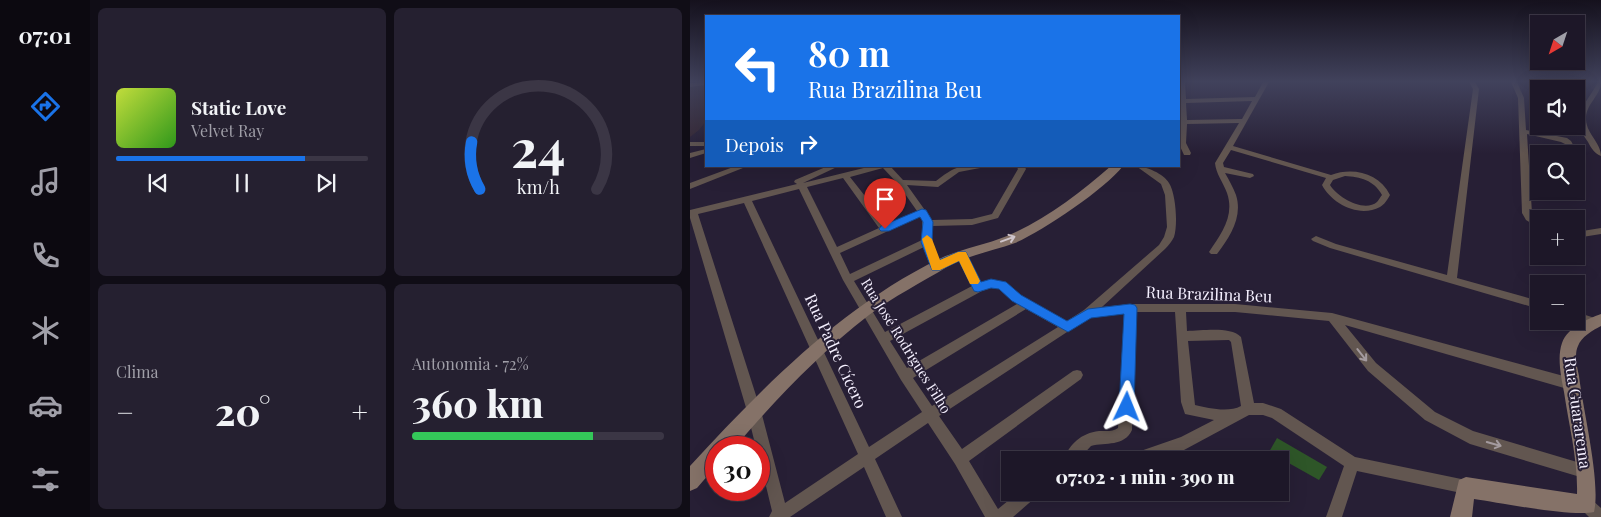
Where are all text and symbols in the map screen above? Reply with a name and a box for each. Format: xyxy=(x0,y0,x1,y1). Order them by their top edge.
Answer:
north arrow xyxy=(1530,15,1585,70)
map controls xyxy=(1530,15,1585,330)
text: 07:01 xyxy=(18,20,72,50)
text: 80 m xyxy=(808,29,890,76)
icon: left xyxy=(725,35,790,100)
text: Rua Brazilina Beu xyxy=(808,74,982,104)
button: sound xyxy=(1530,80,1585,135)
icon: directions xyxy=(28,89,63,124)
text: Static Love xyxy=(191,94,286,120)
text: 24 xyxy=(511,112,565,181)
text: Velvet Ray xyxy=(191,120,264,141)
icon: right xyxy=(794,130,822,158)
text: Depois xyxy=(725,131,784,157)
button: search xyxy=(1530,145,1585,200)
icon: music xyxy=(28,164,63,199)
icon: previous xyxy=(144,169,172,197)
icon: pause xyxy=(228,169,256,197)
icon: next xyxy=(312,169,340,197)
text: km/h xyxy=(517,175,560,198)
pin xyxy=(864,178,906,229)
icon: arrive xyxy=(871,185,899,213)
button: + xyxy=(1530,210,1585,265)
one-way arrow xyxy=(1000,234,1016,244)
icon: phone xyxy=(28,238,63,273)
street label: Rua José Rodrigues Filho xyxy=(857,275,956,417)
button: − xyxy=(1530,275,1585,330)
street label: Rua Brazilina Beu xyxy=(1145,281,1273,306)
street label: Rua Padre Cícero xyxy=(801,290,872,412)
icon: climate xyxy=(28,313,63,348)
one-way arrow xyxy=(1357,348,1367,362)
text: Autonomia · 72% xyxy=(412,353,529,374)
street label: Rua Guararema xyxy=(1560,356,1597,470)
text: Clima xyxy=(116,361,158,382)
text: 360 km xyxy=(412,377,544,428)
position arrow xyxy=(1100,380,1152,432)
text: 20° xyxy=(215,385,271,436)
icon: car xyxy=(28,388,63,423)
text: − xyxy=(116,393,134,430)
text: + xyxy=(352,393,368,430)
speed limit sign: 30 xyxy=(705,436,770,501)
one-way arrow xyxy=(1486,440,1502,450)
icon: filters xyxy=(28,462,63,497)
text: 07:02 · 1 min · 390 m xyxy=(1056,463,1234,489)

